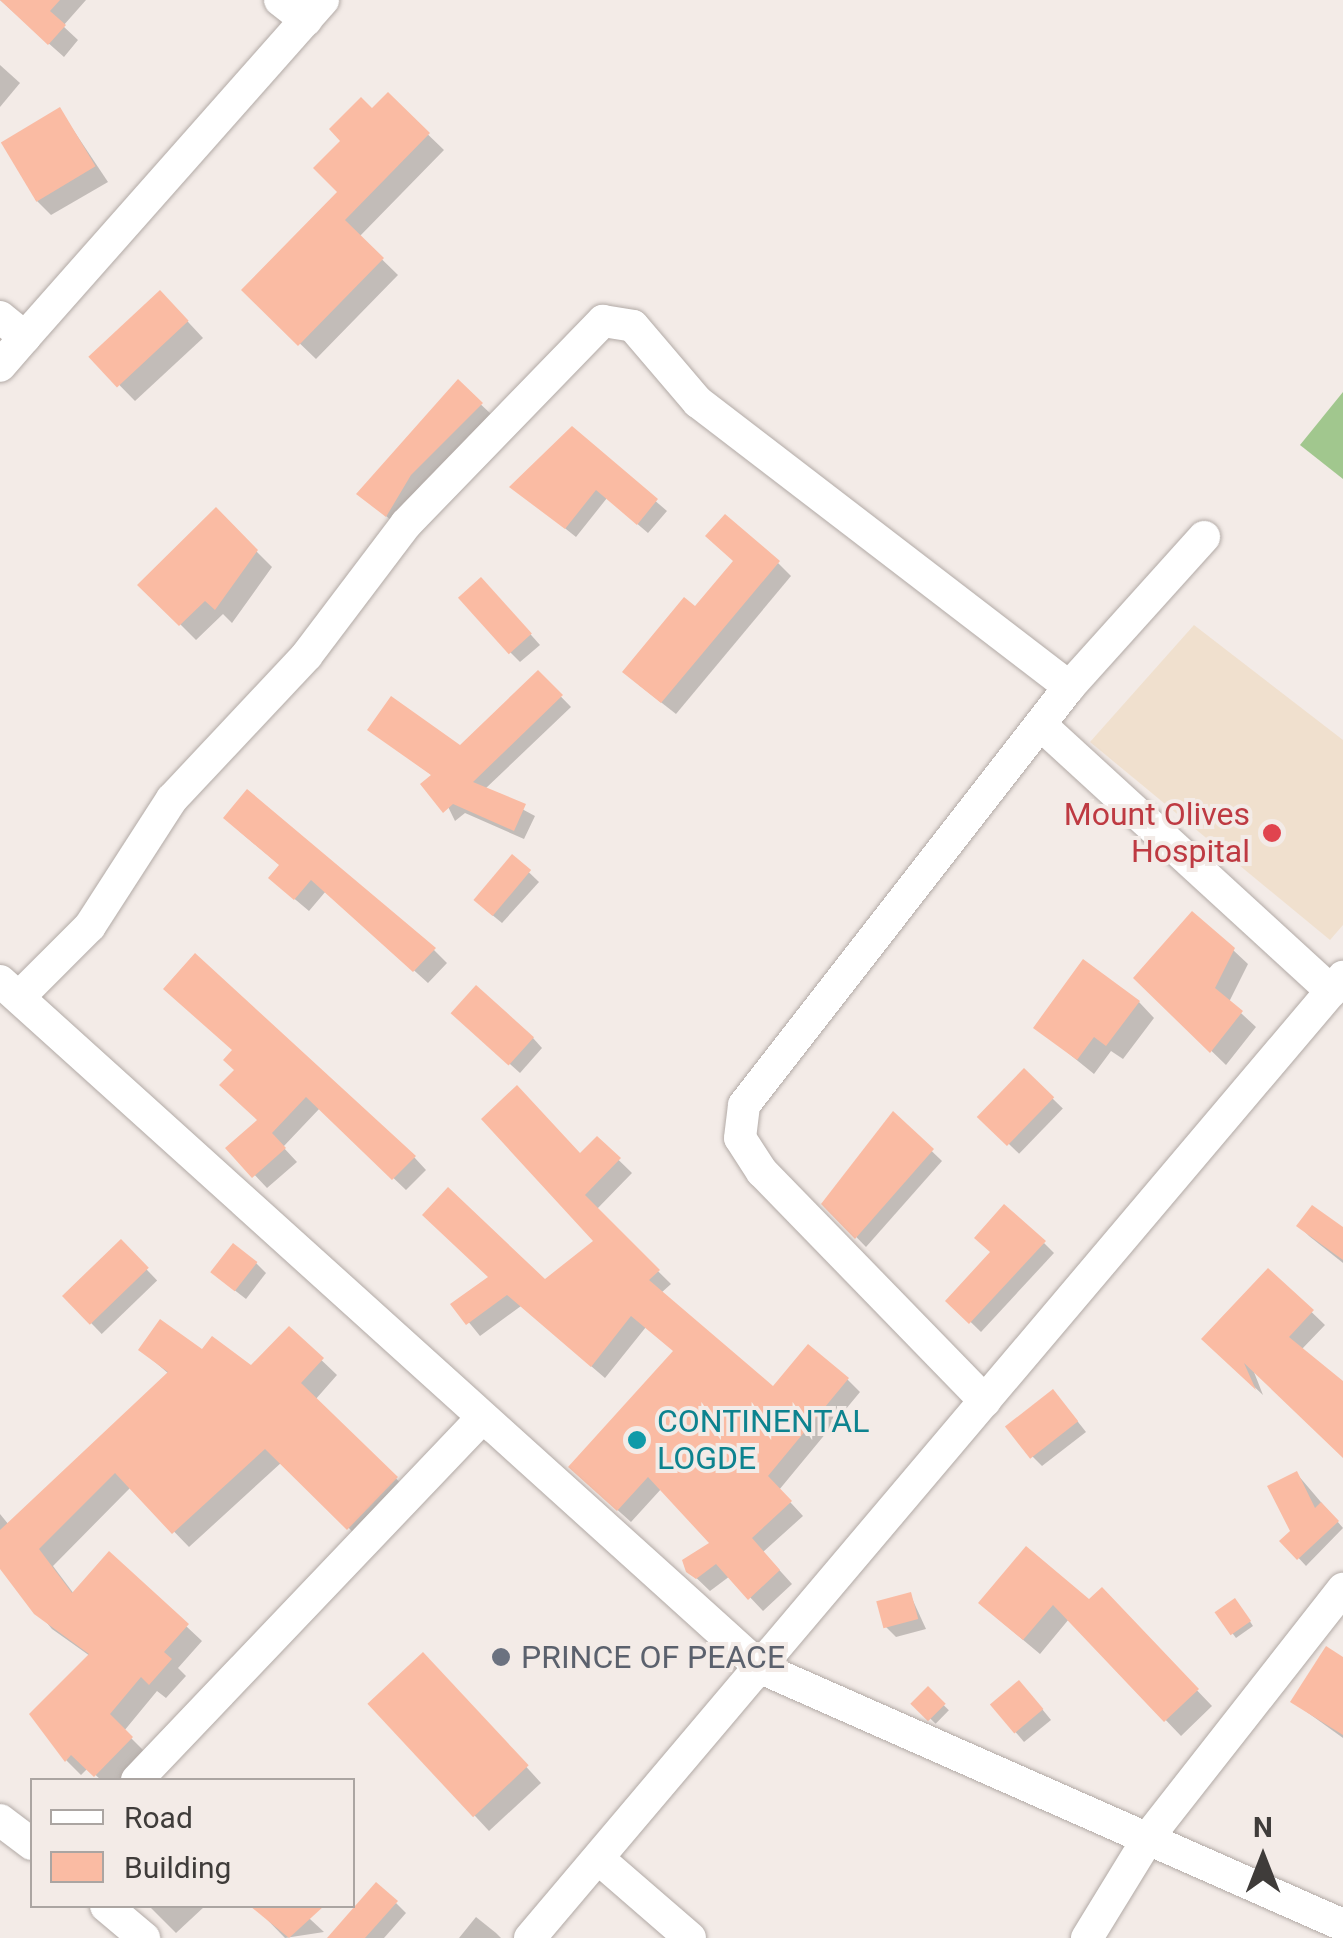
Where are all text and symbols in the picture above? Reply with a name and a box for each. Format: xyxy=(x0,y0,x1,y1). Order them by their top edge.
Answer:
place label: Mount Olives Hospital xyxy=(1064,796,1250,871)
marker: Mount Olives Hospital xyxy=(1259,820,1285,846)
place label: CONTINENTAL LOGDE xyxy=(657,1403,869,1478)
marker: CONTINENTAL LOGDE xyxy=(626,1429,648,1451)
place label: PRINCE OF PEACE xyxy=(521,1638,785,1676)
marker: PRINCE OF PEACE xyxy=(490,1646,512,1668)
legend xyxy=(30,1778,355,1908)
text: Road xyxy=(124,1800,193,1835)
north arrow xyxy=(1213,1808,1313,1908)
text: N xyxy=(1253,1811,1273,1844)
text: Building xyxy=(124,1850,231,1885)

